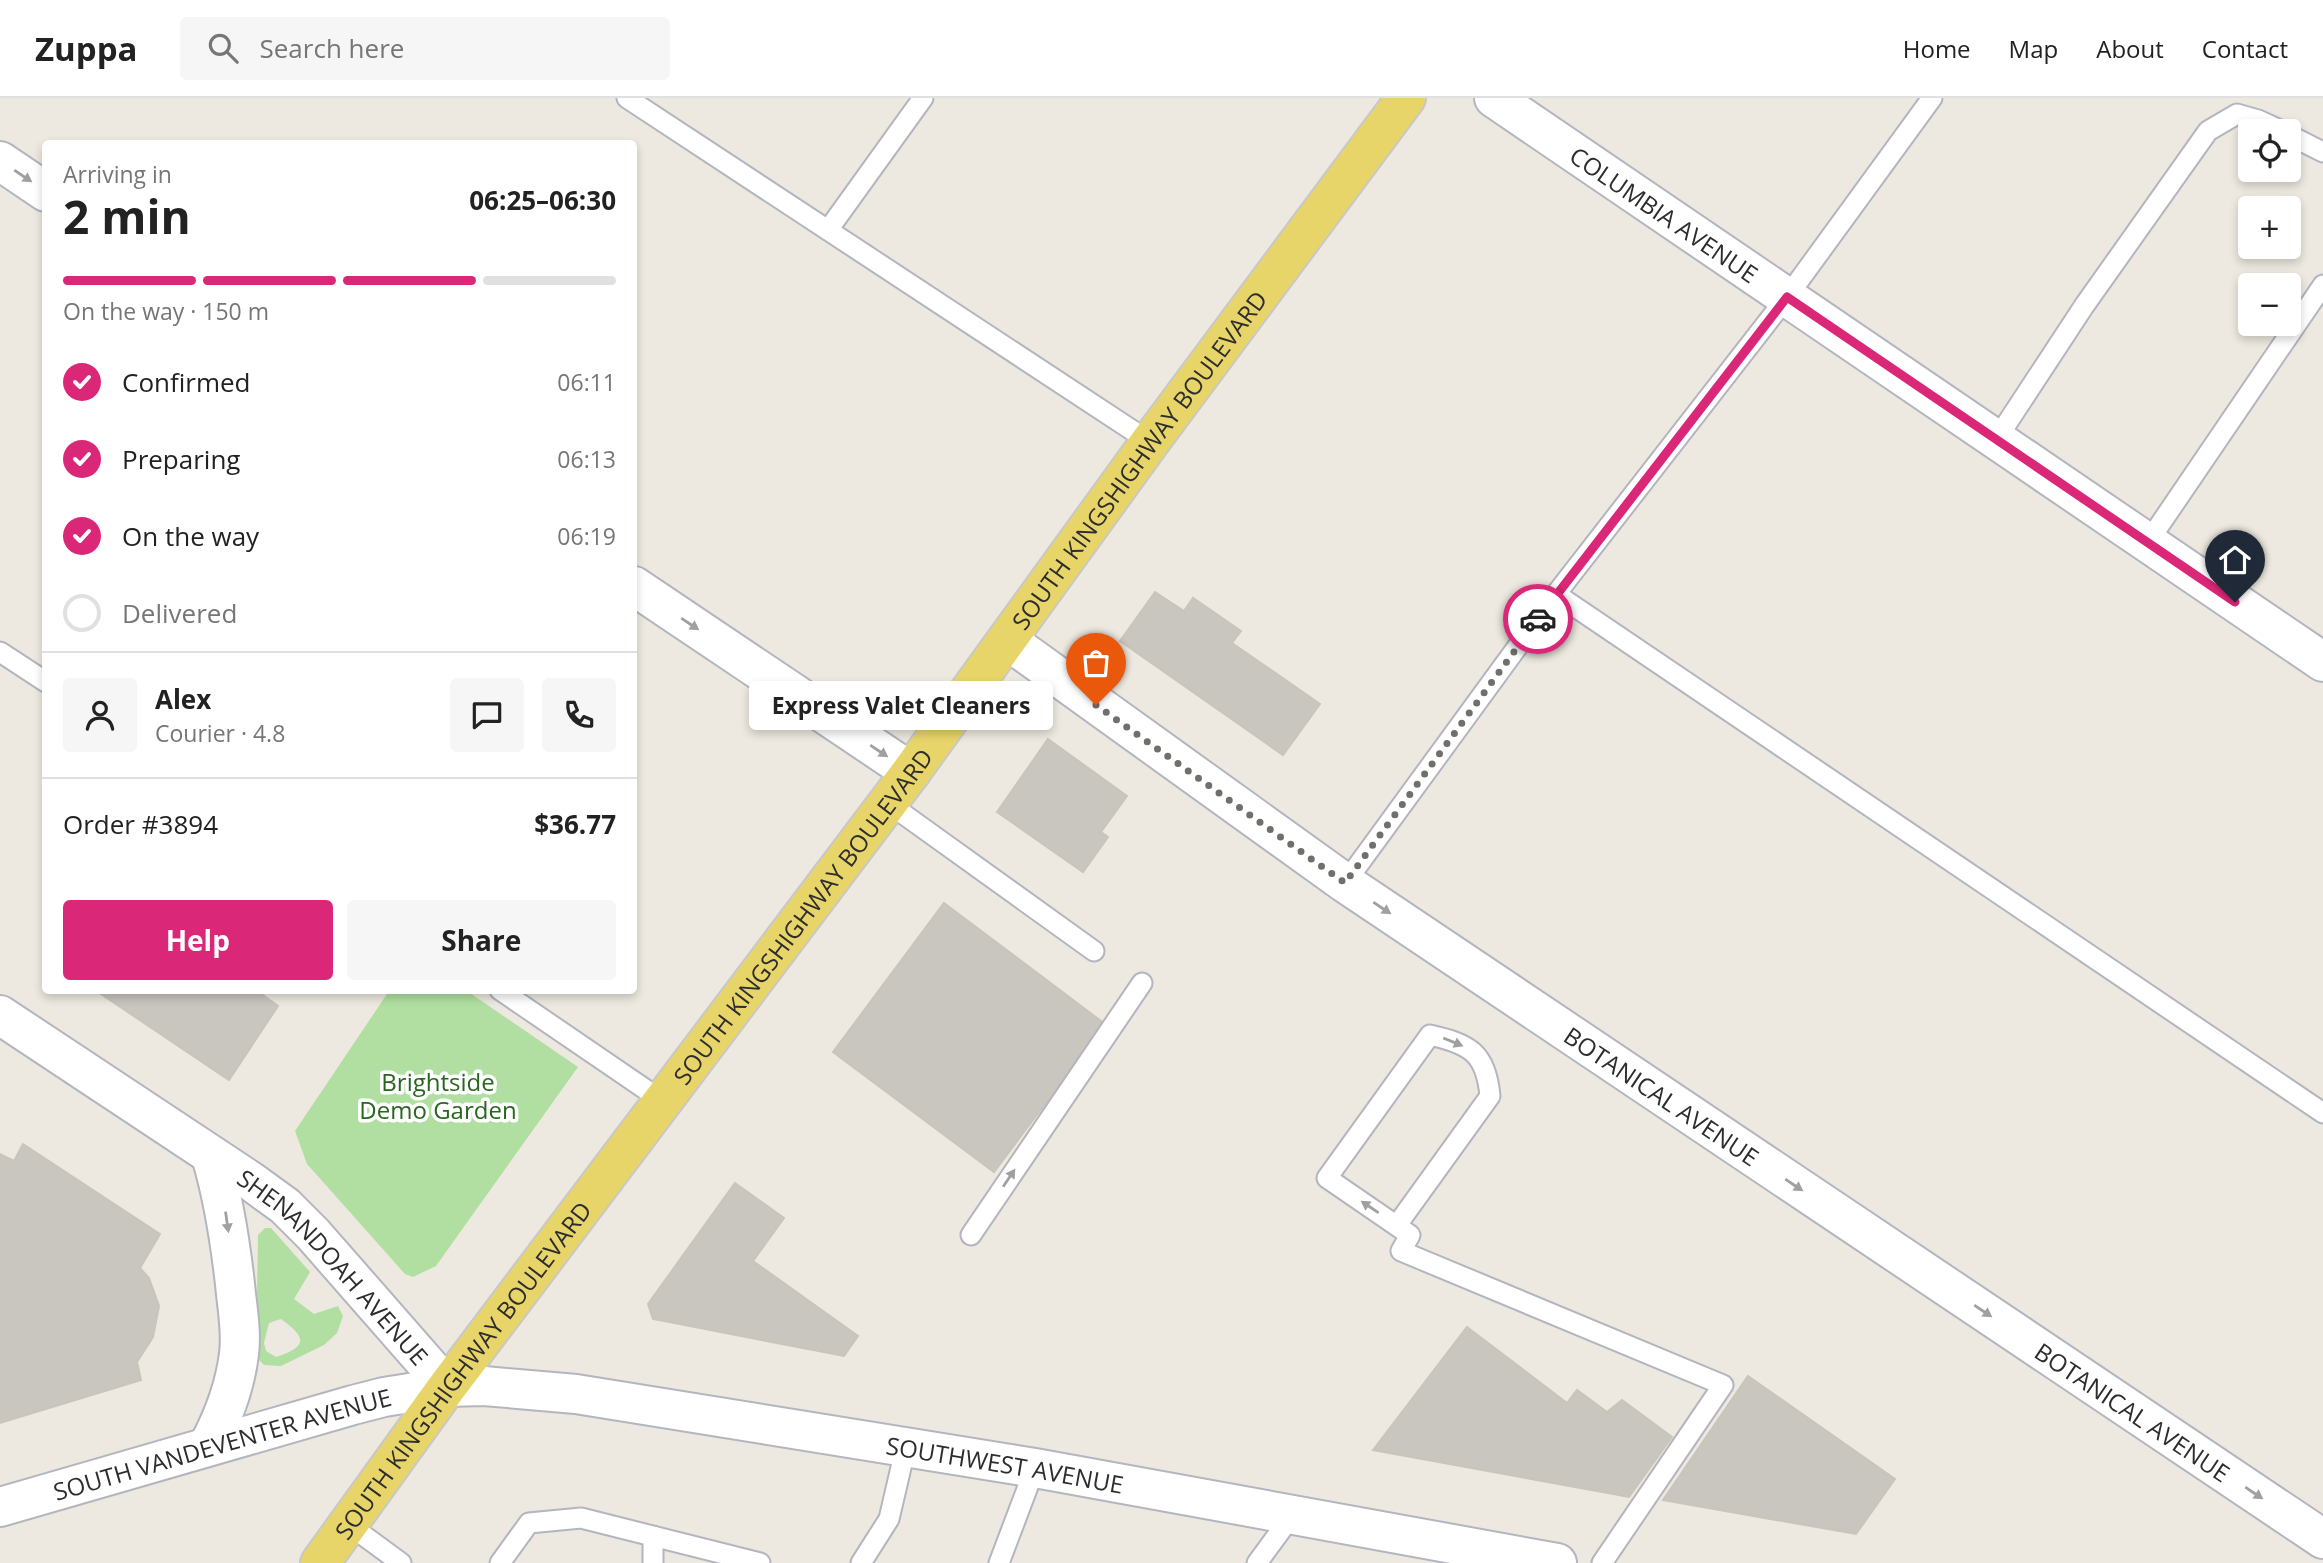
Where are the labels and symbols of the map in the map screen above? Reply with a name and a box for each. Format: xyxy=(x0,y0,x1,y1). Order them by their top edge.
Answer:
street label: COLUMBIA AVENUE xyxy=(1564,138,1765,290)
one-way arrow xyxy=(13,170,33,183)
street label: SOUTH KINGSHIGHWAY BOULEVARD xyxy=(1003,283,1274,636)
pin xyxy=(2205,530,2265,602)
courier xyxy=(1503,584,1573,654)
one-way arrow xyxy=(680,617,700,630)
pin xyxy=(1066,633,1126,705)
callout: Express Valet Cleaners xyxy=(750,680,1054,730)
street label: SOUTH KINGSHIGHWAY BOULEVARD xyxy=(665,741,939,1091)
one-way arrow xyxy=(870,744,888,758)
one-way arrow xyxy=(1372,901,1392,914)
street label: BOTANICAL AVENUE xyxy=(1558,1018,1766,1173)
one-way arrow xyxy=(1443,1036,1464,1047)
park label: Brightside Demo Garden xyxy=(359,1065,517,1126)
street label: SHENANDOAH AVENUE xyxy=(232,1161,436,1372)
one-way arrow xyxy=(1003,1168,1016,1188)
one-way arrow xyxy=(1785,1178,1804,1191)
street label: SOUTH KINGSHIGHWAY BOULEVARD xyxy=(326,1194,598,1545)
one-way arrow xyxy=(1361,1200,1379,1214)
one-way arrow xyxy=(222,1212,233,1234)
one-way arrow xyxy=(1974,1305,1993,1318)
street label: BOTANICAL AVENUE xyxy=(2029,1334,2237,1489)
street label: SOUTH VANDEVENTER AVENUE xyxy=(49,1379,394,1507)
street label: SOUTHWEST AVENUE xyxy=(884,1428,1126,1500)
one-way arrow xyxy=(2244,1486,2263,1499)

